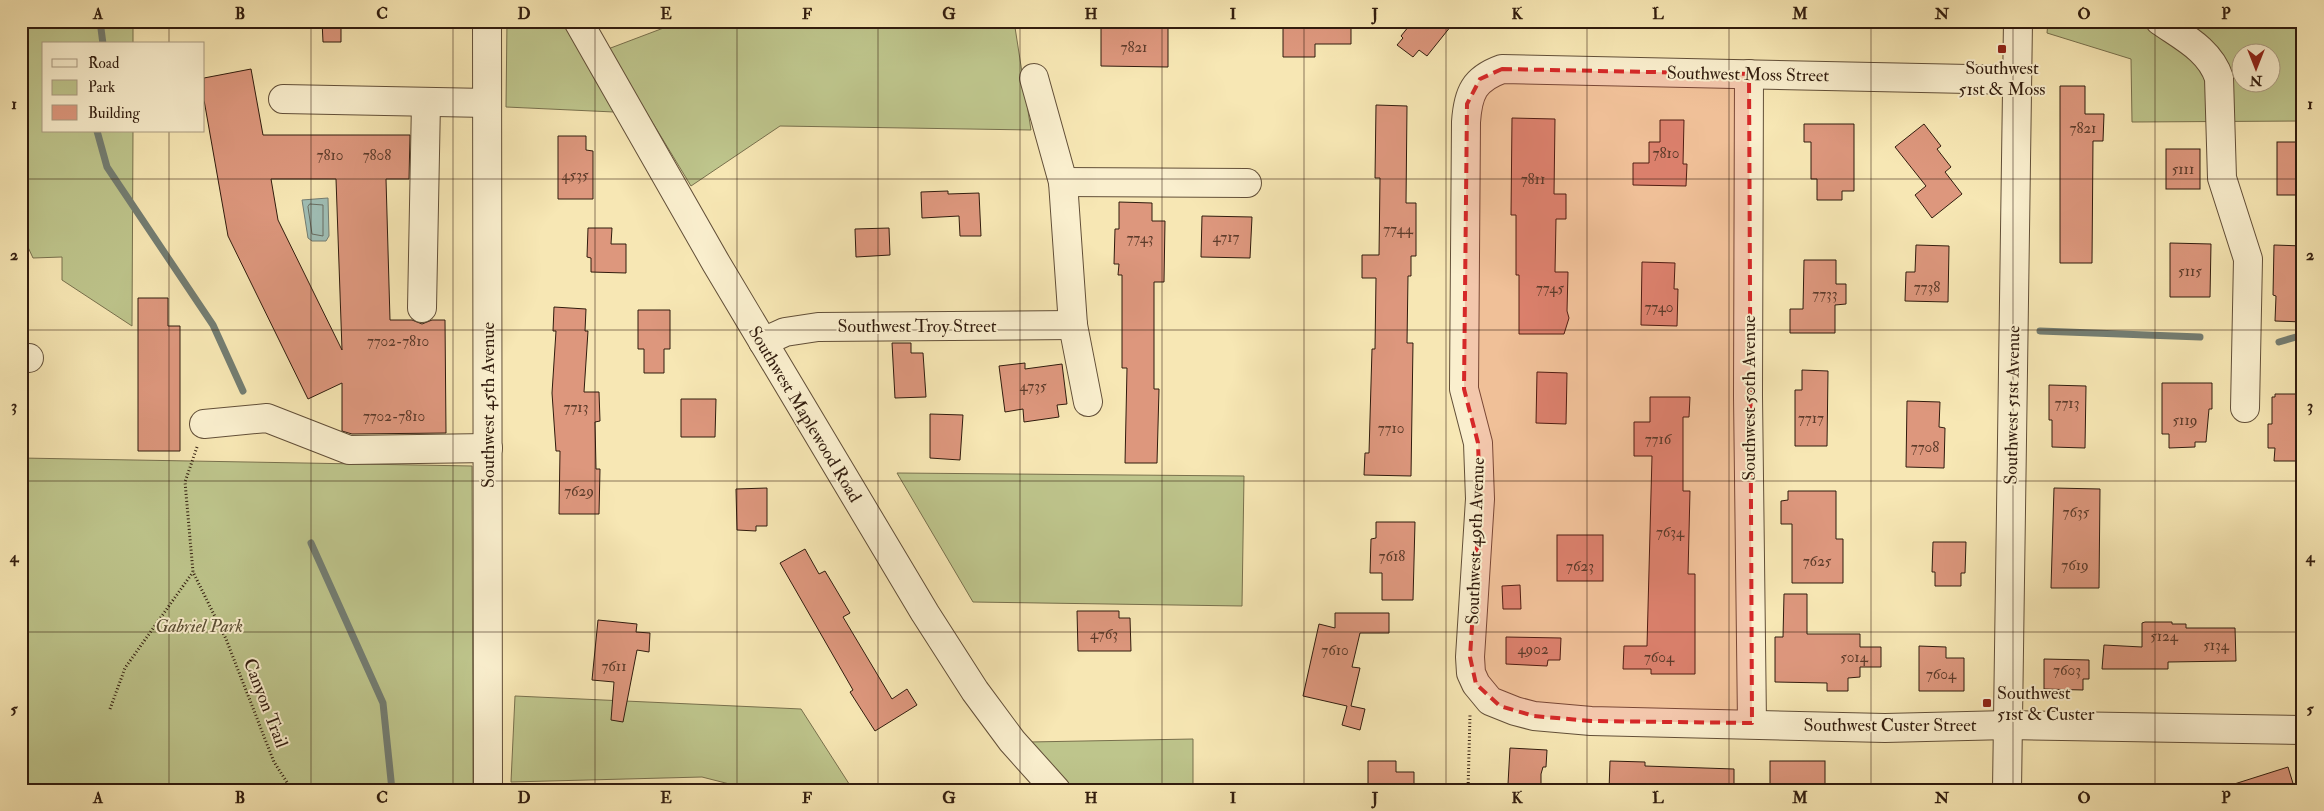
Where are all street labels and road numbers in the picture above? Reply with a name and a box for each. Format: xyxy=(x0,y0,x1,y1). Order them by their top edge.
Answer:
street label: Southwest Moss Street xyxy=(1667,62,1830,87)
street label: Southwest Troy Street xyxy=(837,315,997,338)
street label: Southwest 50th Avenue xyxy=(1738,315,1761,481)
street label: Southwest 45th Avenue xyxy=(477,321,500,488)
street label: Southwest Maplewood Road xyxy=(743,322,866,507)
street label: Southwest 51st Avenue xyxy=(2000,325,2025,485)
street label: Southwest 49th Avenue xyxy=(1461,457,1490,625)
street label: Canyon Trail xyxy=(238,655,293,752)
street label: Southwest Custer Street xyxy=(1803,714,1977,737)

